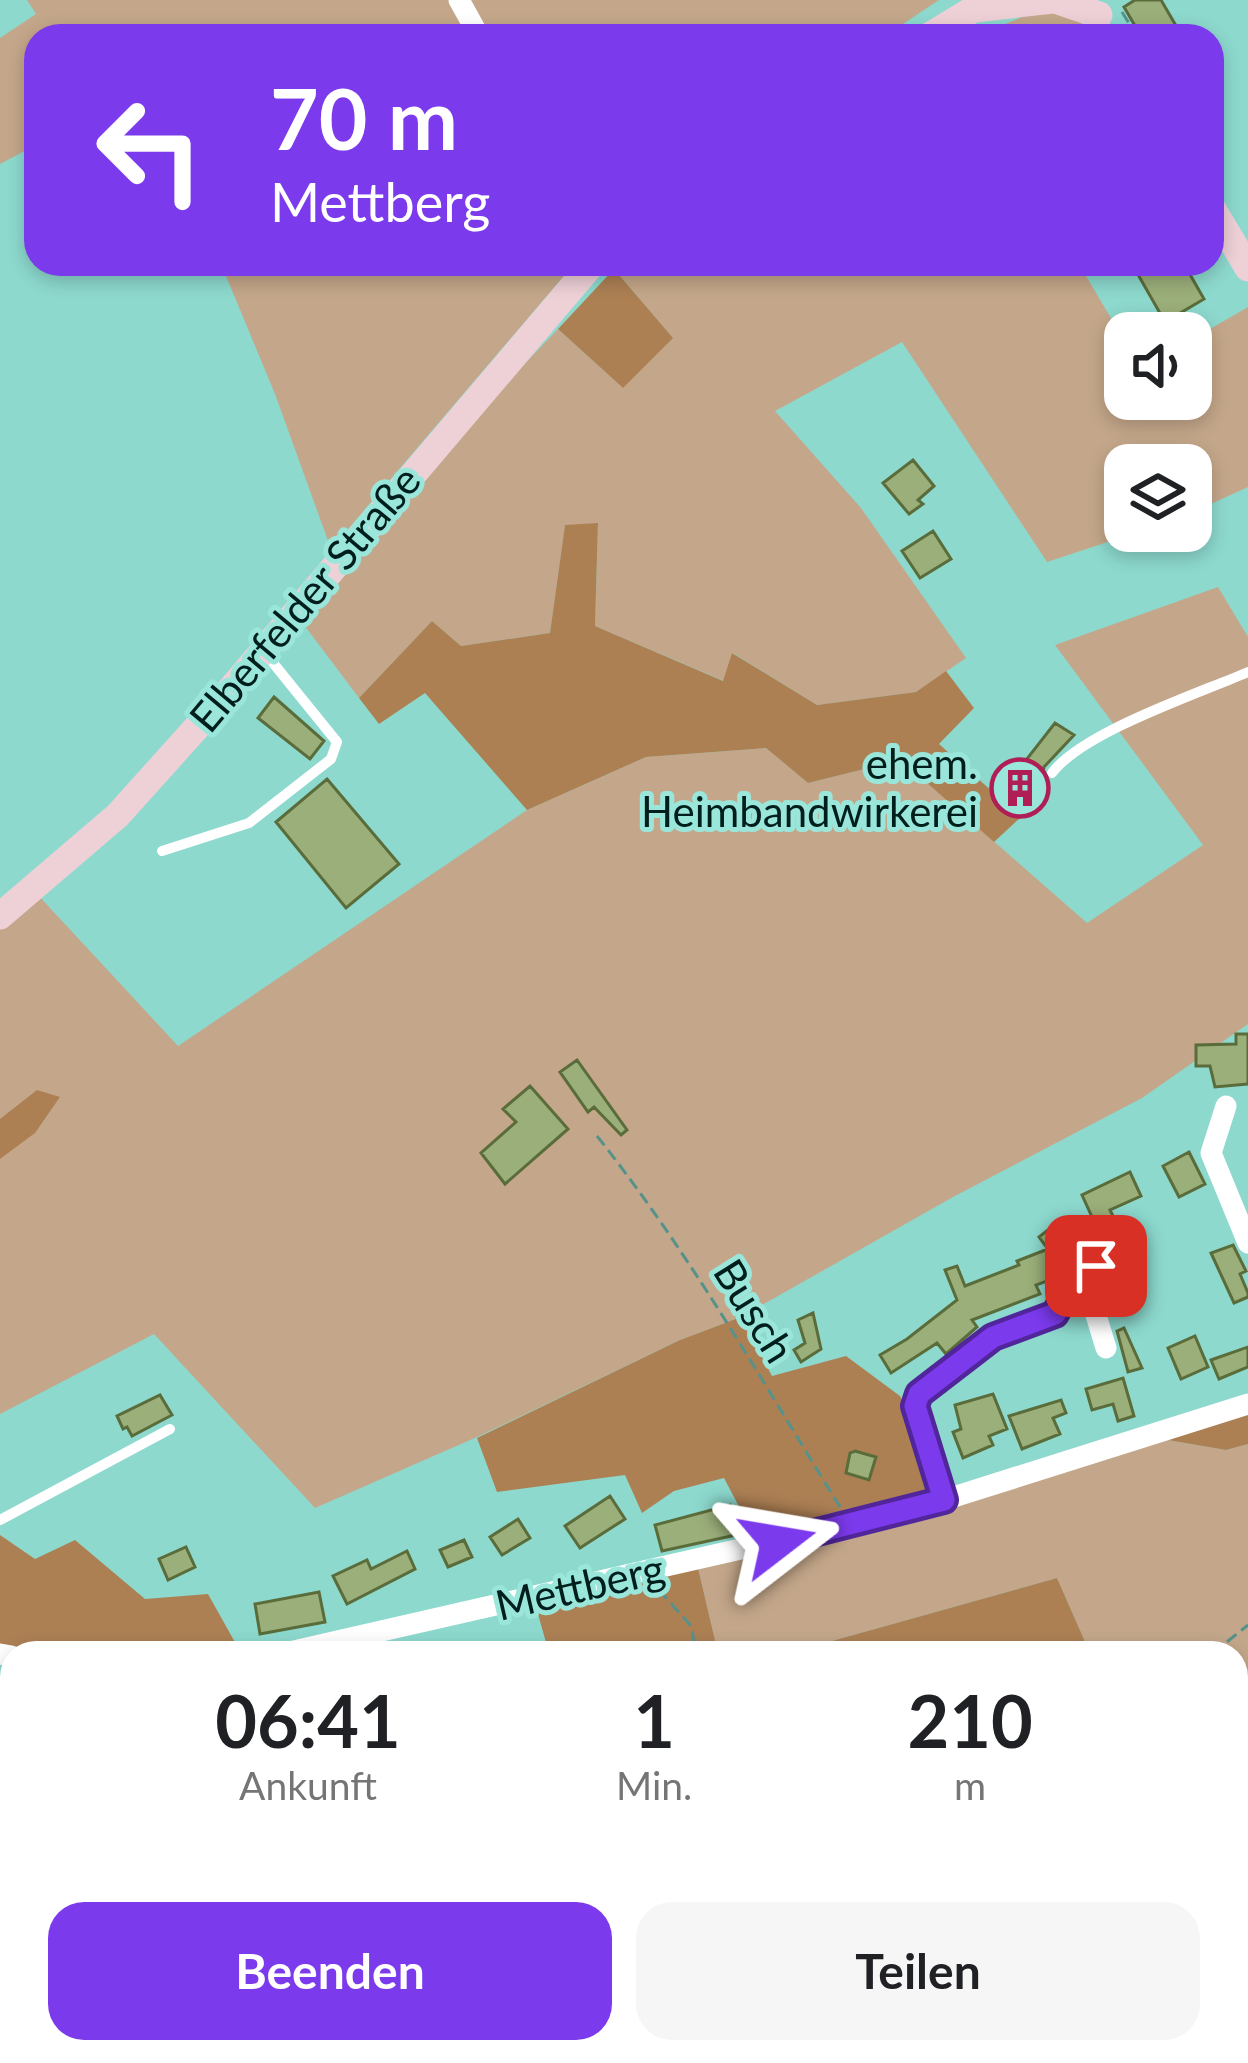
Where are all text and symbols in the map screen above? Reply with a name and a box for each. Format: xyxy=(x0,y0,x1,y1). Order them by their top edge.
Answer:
text: 70 m xyxy=(270,67,458,168)
icon: left xyxy=(72,72,228,228)
text: Mettberg xyxy=(270,169,490,234)
map controls xyxy=(1104,312,1212,552)
button: sound xyxy=(1104,312,1212,420)
button: layers xyxy=(1104,444,1212,552)
street label: Elberfelder Straße xyxy=(179,455,430,741)
place label: ehem. Heimbandwirkerei xyxy=(641,738,978,836)
building icon: ehem. Heimbandwirkerei xyxy=(989,757,1051,819)
pin xyxy=(1045,1215,1147,1317)
icon: arrive xyxy=(1063,1233,1129,1299)
street label: Busch xyxy=(704,1250,806,1371)
position arrow xyxy=(715,1479,841,1605)
street label: Mettberg xyxy=(491,1542,669,1630)
text: 06:41 xyxy=(215,1677,401,1763)
text: 1 xyxy=(633,1677,675,1763)
text: 210 xyxy=(908,1677,1033,1763)
text: Ankunft xyxy=(239,1762,377,1808)
text: Min. xyxy=(616,1762,692,1808)
text: m xyxy=(954,1762,986,1808)
button: Beenden xyxy=(48,1902,612,2040)
button: Teilen xyxy=(636,1902,1200,2040)

